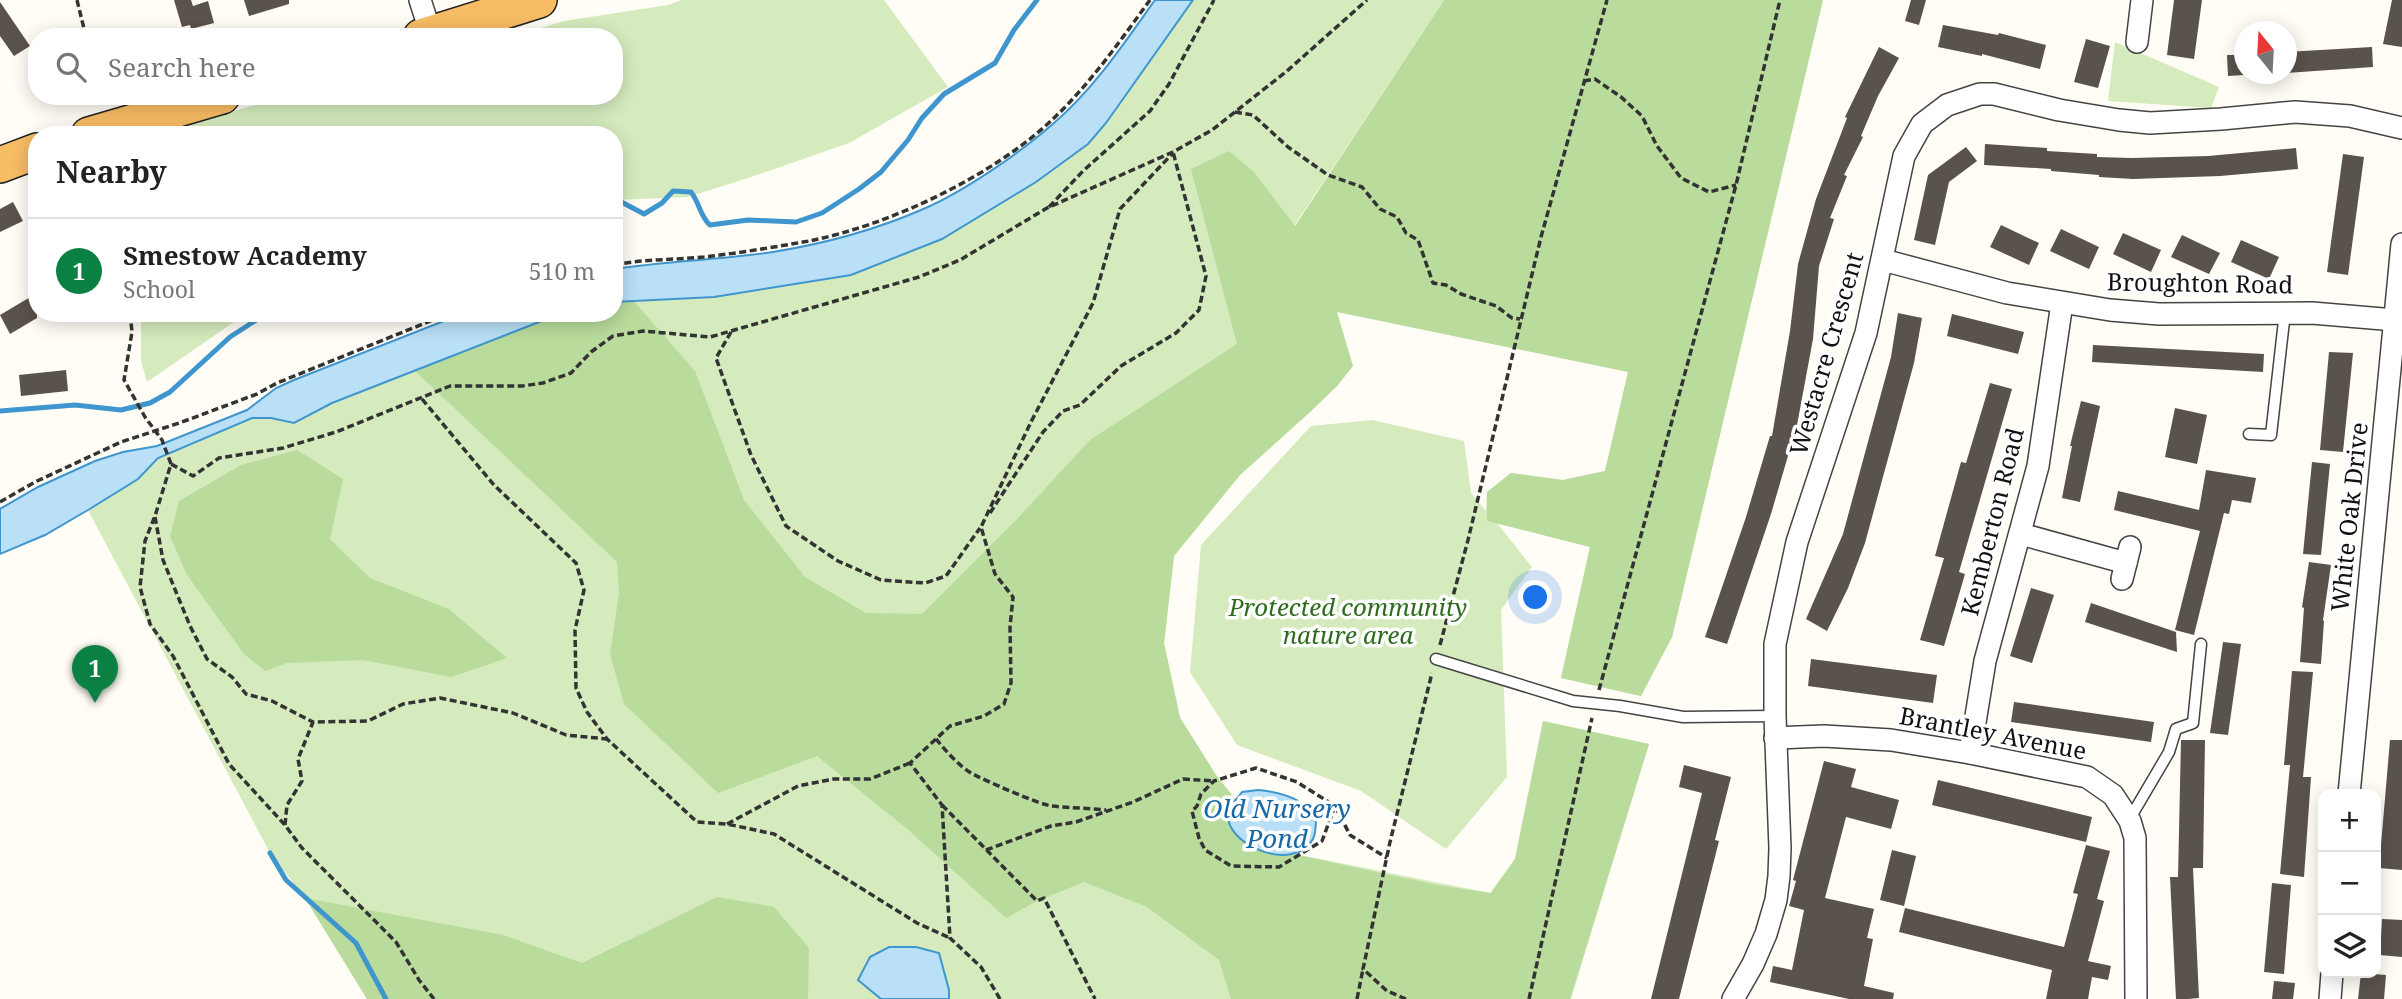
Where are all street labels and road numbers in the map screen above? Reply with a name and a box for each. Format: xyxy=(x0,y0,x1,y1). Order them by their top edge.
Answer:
street label: Westacre Crescent xyxy=(1781,248,1870,459)
street label: Broughton Road xyxy=(2107,264,2294,301)
street label: White Oak Drive xyxy=(2322,420,2375,613)
street label: Kemberton Road xyxy=(1952,424,2031,619)
street label: Brantley Avenue xyxy=(1897,698,2090,767)

